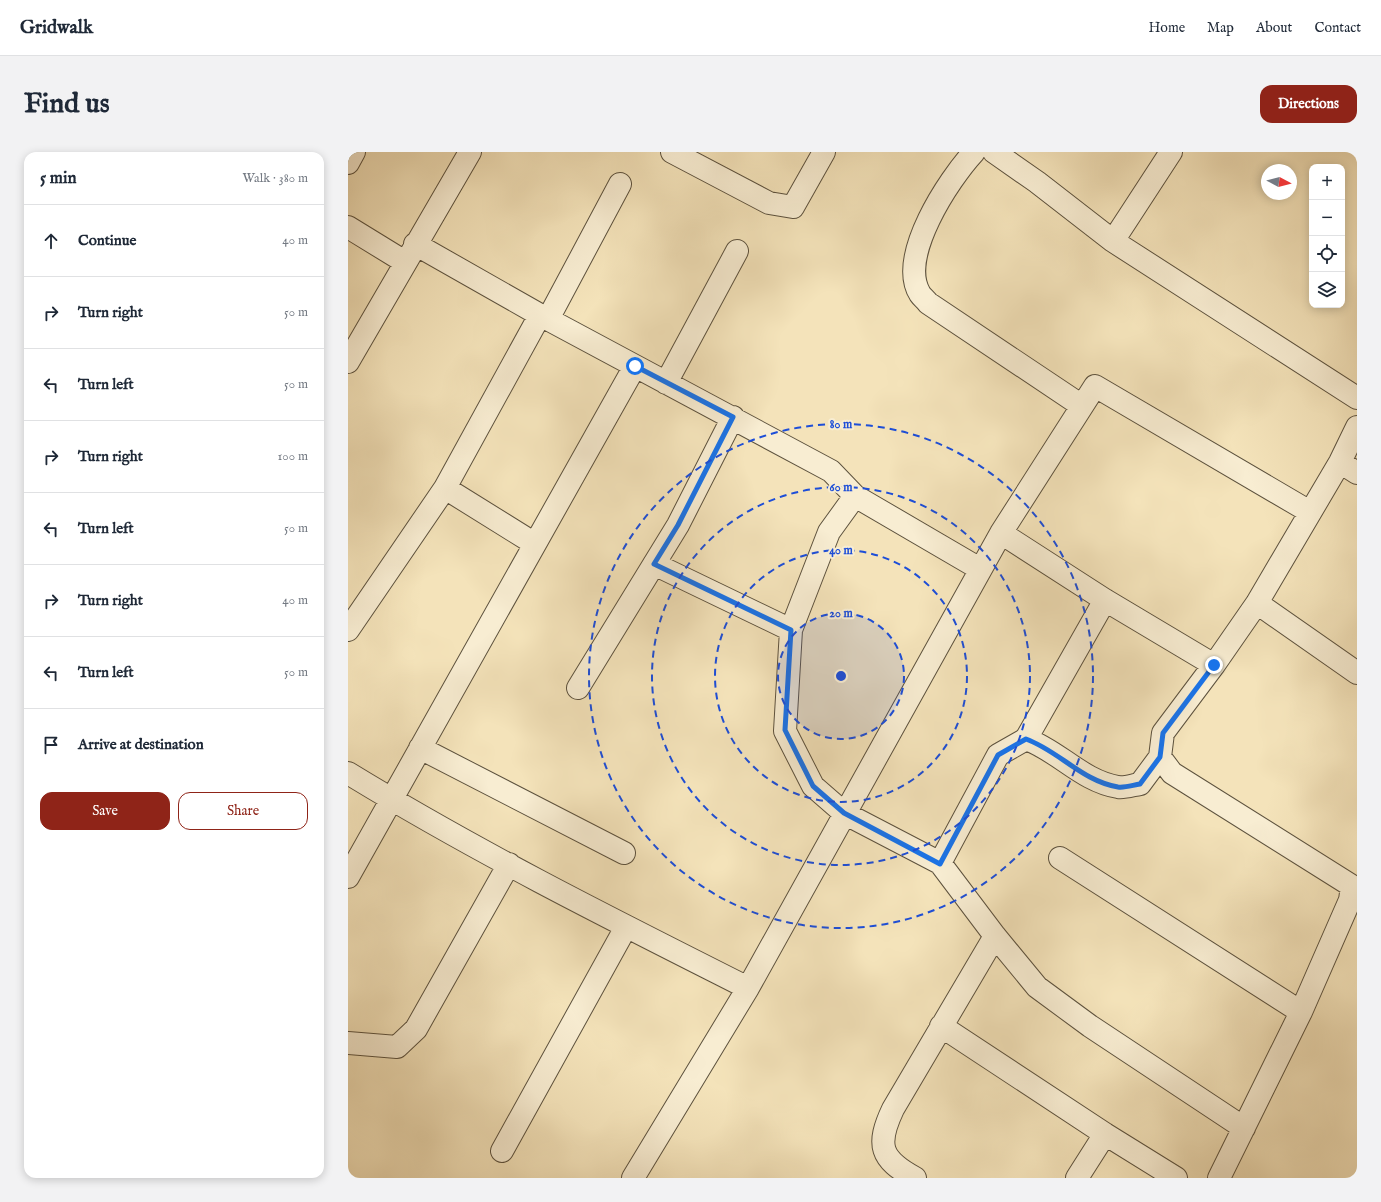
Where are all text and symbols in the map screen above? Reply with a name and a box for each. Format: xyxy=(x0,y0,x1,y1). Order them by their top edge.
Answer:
text: Gridwalk xyxy=(20,16,93,40)
text: Home xyxy=(1149,19,1185,37)
text: Map xyxy=(1207,19,1234,37)
text: About xyxy=(1256,19,1292,37)
text: Contact xyxy=(1314,19,1361,37)
button: Directions xyxy=(1260,85,1357,123)
text: Find us xyxy=(24,87,110,122)
north arrow xyxy=(1261,164,1297,200)
map controls xyxy=(1309,164,1345,308)
button: + xyxy=(1309,164,1345,200)
text: 5 min xyxy=(40,168,77,189)
text: Walk · 380 m xyxy=(243,170,308,187)
button: − xyxy=(1309,200,1345,236)
icon: ahead xyxy=(40,230,62,252)
text: Continue xyxy=(78,231,136,250)
text: 40 m xyxy=(282,232,308,249)
button: locate xyxy=(1309,236,1345,272)
button: layers xyxy=(1309,272,1345,308)
icon: right xyxy=(40,302,62,324)
text: Turn right xyxy=(78,303,143,322)
text: 50 m xyxy=(284,304,308,321)
route start xyxy=(626,357,644,375)
icon: left xyxy=(40,374,62,396)
text: Turn left xyxy=(78,375,134,394)
text: 50 m xyxy=(284,376,308,393)
text: 80 m xyxy=(830,417,853,432)
icon: right xyxy=(40,446,62,468)
text: Turn right xyxy=(78,447,143,466)
text: 100 m xyxy=(278,448,308,465)
text: 60 m xyxy=(830,480,853,495)
icon: left xyxy=(40,518,62,540)
text: Turn left xyxy=(78,519,134,538)
text: 50 m xyxy=(284,520,308,537)
text: 40 m xyxy=(829,543,854,558)
icon: right xyxy=(40,590,62,612)
text: Turn right xyxy=(78,591,143,610)
text: 40 m xyxy=(282,592,308,609)
text: 20 m xyxy=(829,606,853,621)
route end xyxy=(1205,656,1223,674)
icon: left xyxy=(40,662,62,684)
text: Turn left xyxy=(78,663,134,682)
text: 50 m xyxy=(284,664,308,681)
centre of rings xyxy=(834,669,848,683)
icon: arrive xyxy=(40,734,62,756)
text: Arrive at destination xyxy=(78,735,204,754)
button: Save xyxy=(40,792,170,830)
button: Share xyxy=(178,792,308,830)

